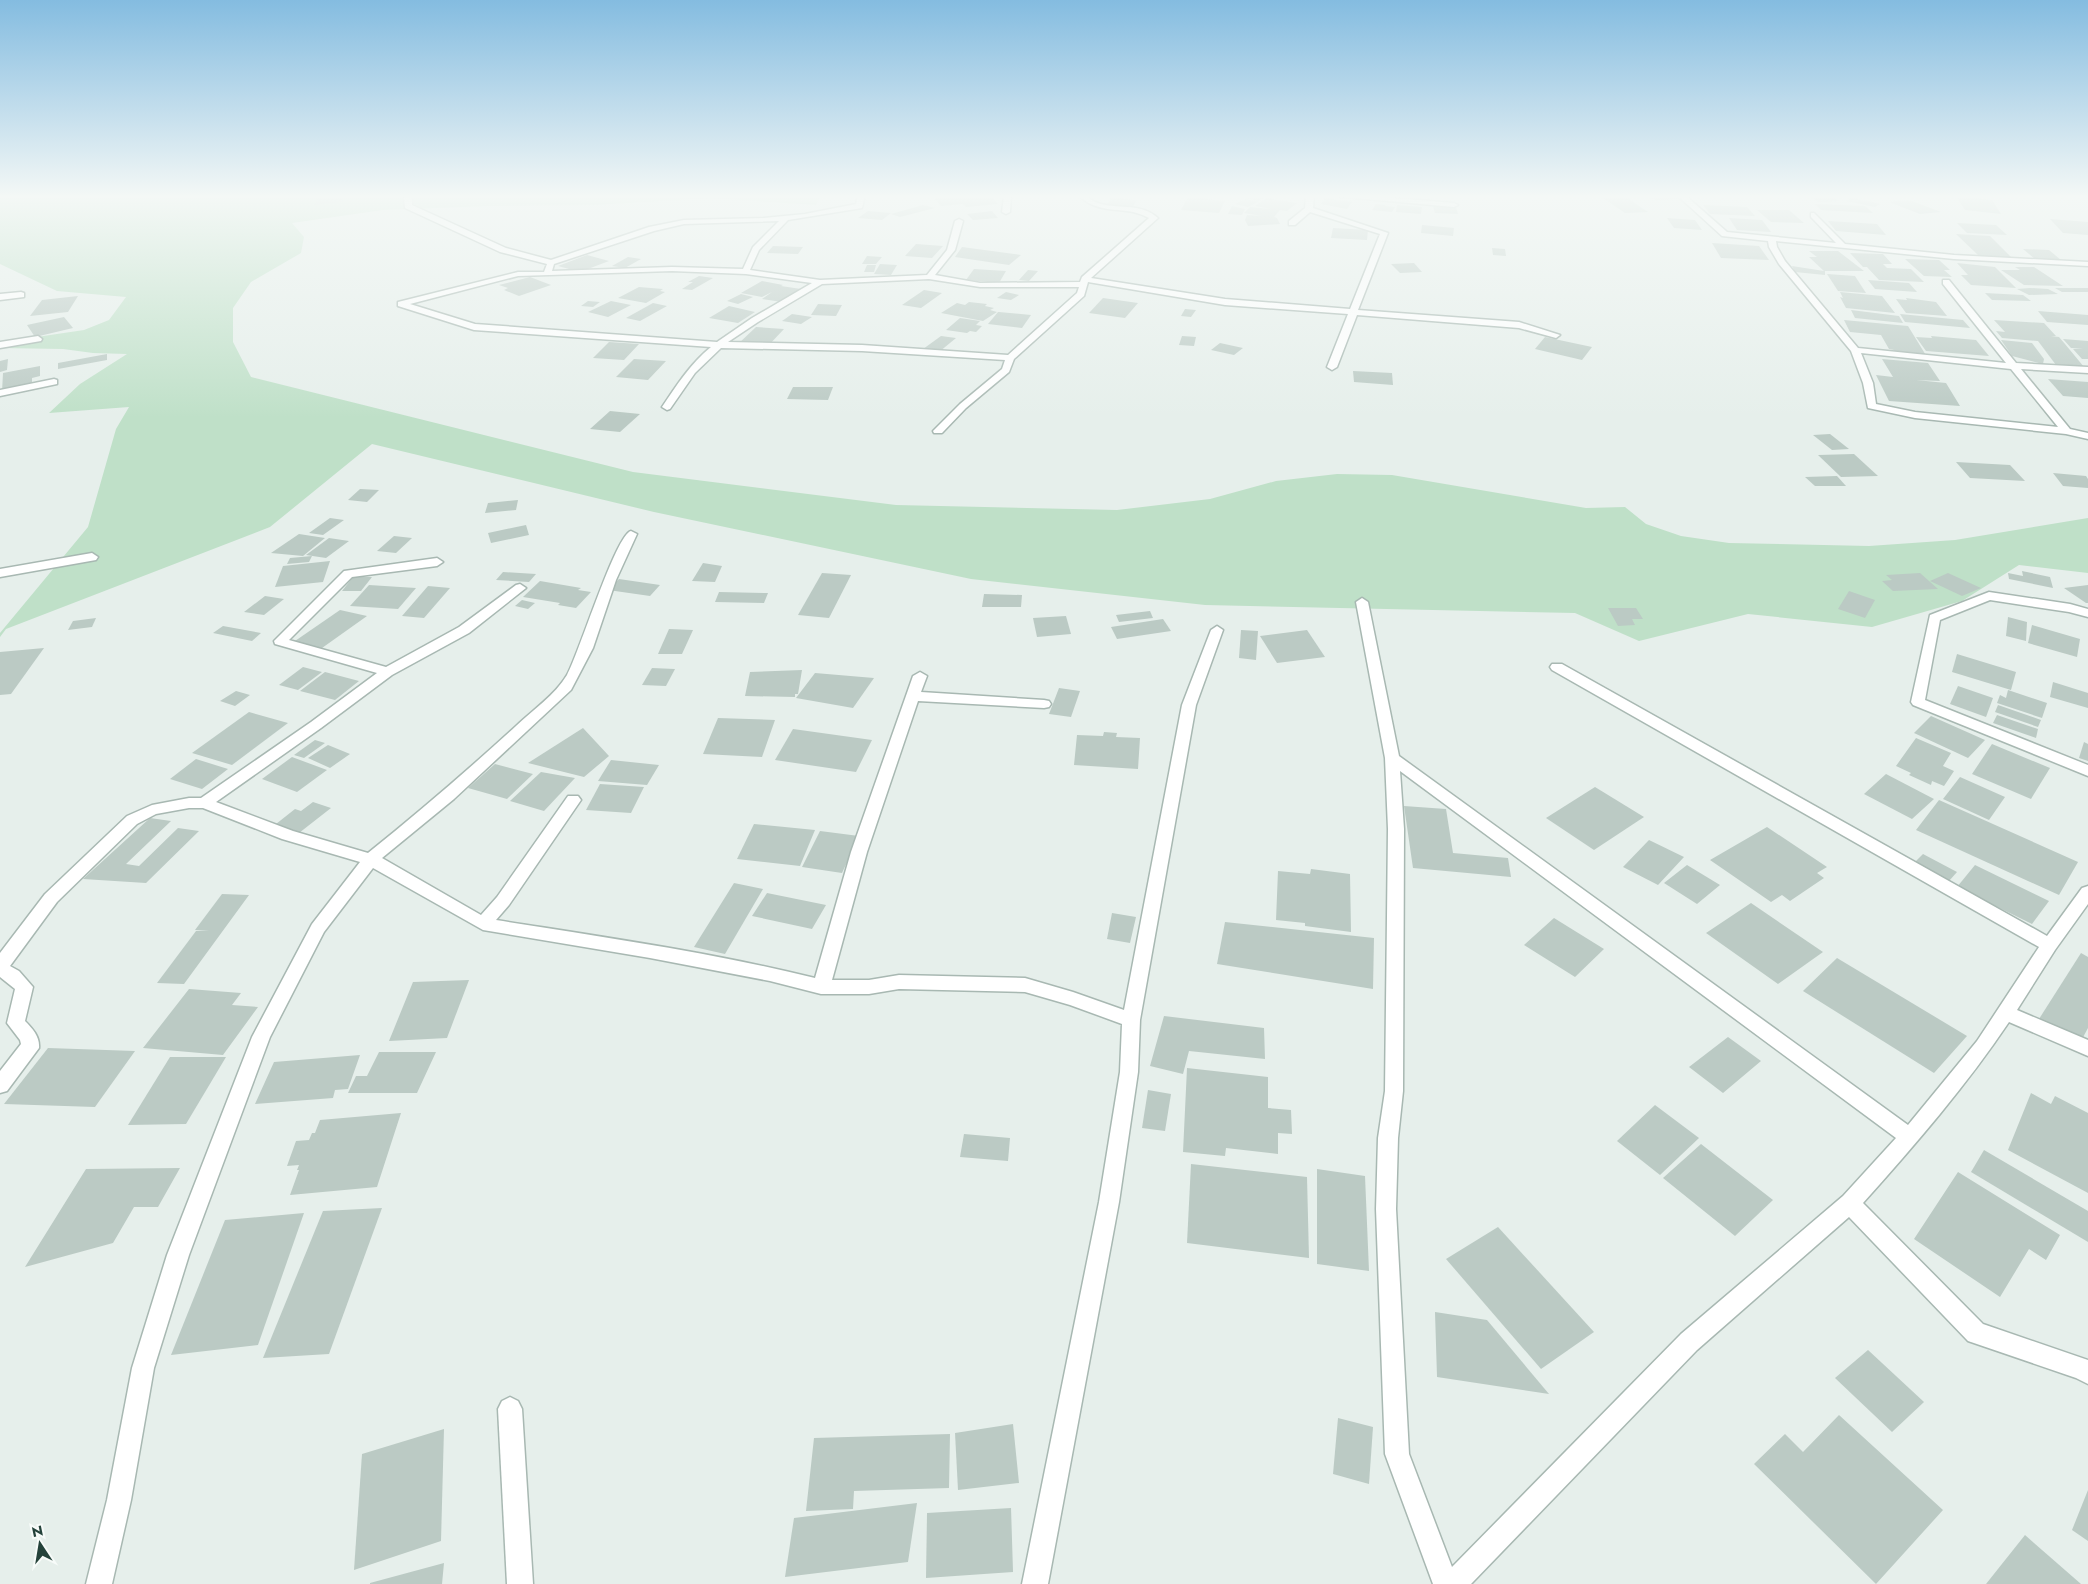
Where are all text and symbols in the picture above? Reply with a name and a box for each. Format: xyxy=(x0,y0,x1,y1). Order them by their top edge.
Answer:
north arrow xyxy=(15,1519,65,1569)
text: N xyxy=(30,1520,45,1542)

